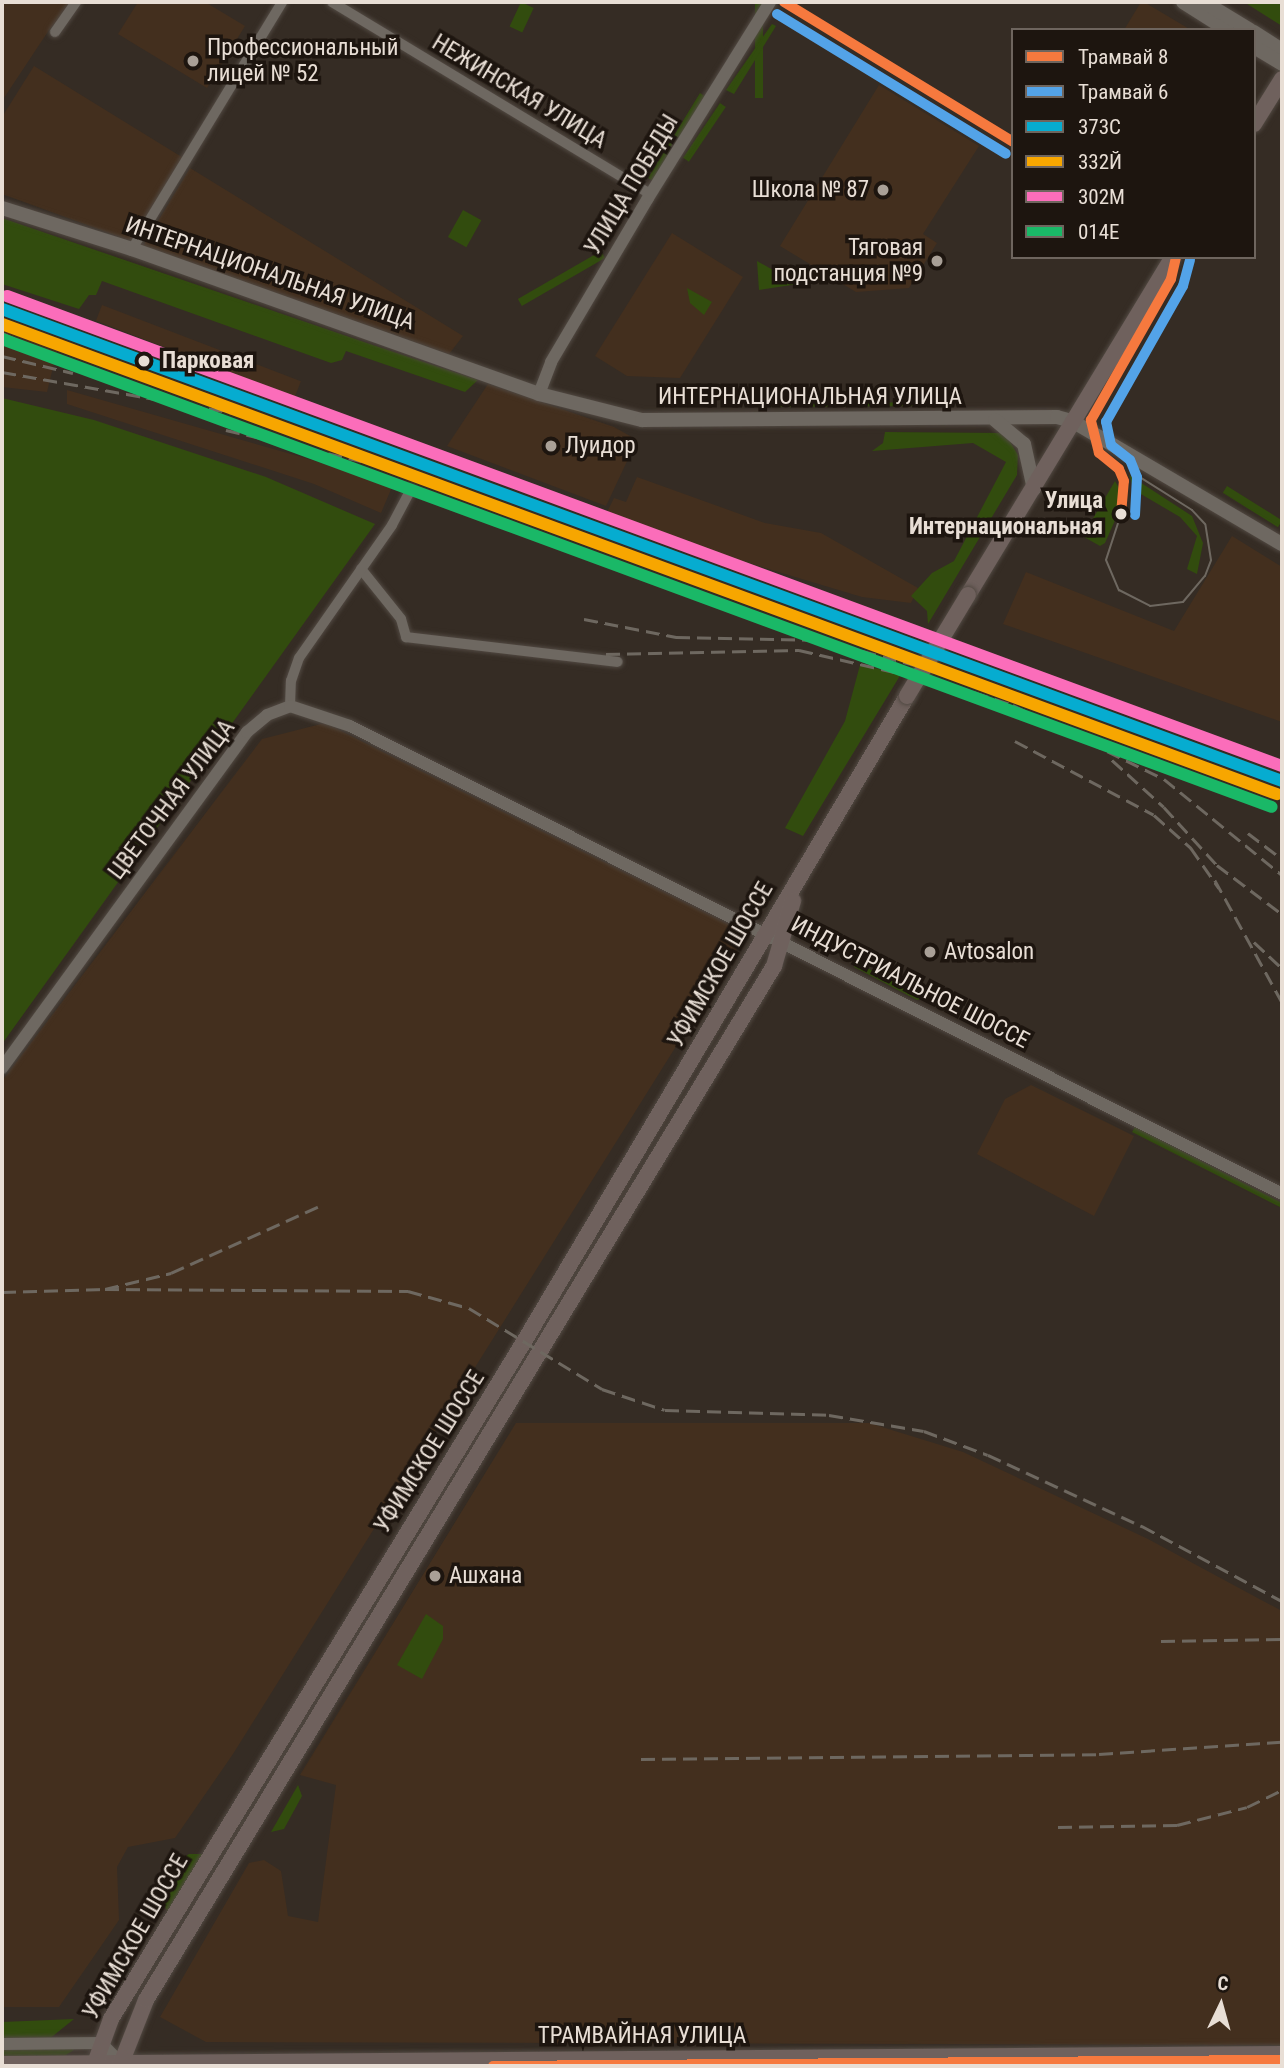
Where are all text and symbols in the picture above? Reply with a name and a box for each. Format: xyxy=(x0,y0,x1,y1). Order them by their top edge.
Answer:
legend xyxy=(1011,28,1256,259)
street label: НЕЖИНСКАЯ УЛИЦА xyxy=(427,29,611,155)
place label: Профессиональный лицей № 52 xyxy=(207,34,398,88)
text: Трамвай 8 xyxy=(1078,45,1168,69)
marker: Профессиональный лицей № 52 xyxy=(185,53,201,69)
text: Трамвай 6 xyxy=(1078,80,1168,104)
street label: УЛИЦА ПОБЕДЫ xyxy=(579,110,685,260)
text: 373C xyxy=(1078,115,1121,139)
text: 332Й xyxy=(1078,150,1122,174)
place label: Школа № 87 xyxy=(752,176,869,204)
marker: Школа № 87 xyxy=(875,182,891,198)
text: 302М xyxy=(1078,185,1125,209)
street label: ИНТЕРНАЦИОНАЛЬНАЯ УЛИЦА xyxy=(122,211,418,337)
text: 014Е xyxy=(1078,220,1120,244)
place label: Тяговая подстанция №9 xyxy=(773,234,923,288)
marker: Тяговая подстанция №9 xyxy=(929,253,945,269)
place label: Парковая xyxy=(162,347,254,375)
marker: Парковая xyxy=(132,349,156,373)
street label: ИНТЕРНАЦИОНАЛЬНАЯ УЛИЦА xyxy=(658,383,962,411)
place label: Луидор xyxy=(565,432,636,460)
marker: Луидор xyxy=(543,438,559,454)
place label: Улица Интернациональная xyxy=(909,487,1103,541)
marker: Улица Интернациональная xyxy=(1109,502,1133,526)
street label: ЦВЕТОЧНАЯ УЛИЦА xyxy=(103,715,241,885)
street label: УФИМСКОЕ ШОССЕ xyxy=(663,878,779,1052)
street label: ИНДУСТРИАЛЬНОЕ ШОССЕ xyxy=(786,911,1034,1055)
place label: Avtosalon xyxy=(944,938,1034,966)
marker: Avtosalon xyxy=(922,944,938,960)
street label: УФИМСКОЕ ШОССЕ xyxy=(369,1366,491,1538)
place label: Ашхана xyxy=(449,1562,522,1590)
marker: Ашхана xyxy=(427,1568,443,1584)
street label: УФИМСКОЕ ШОССЕ xyxy=(78,1850,194,2024)
north arrow xyxy=(1186,1970,1256,2040)
text: С xyxy=(1216,1972,1229,1996)
street label: ТРАМВАЙНАЯ УЛИЦА xyxy=(538,2022,746,2050)

